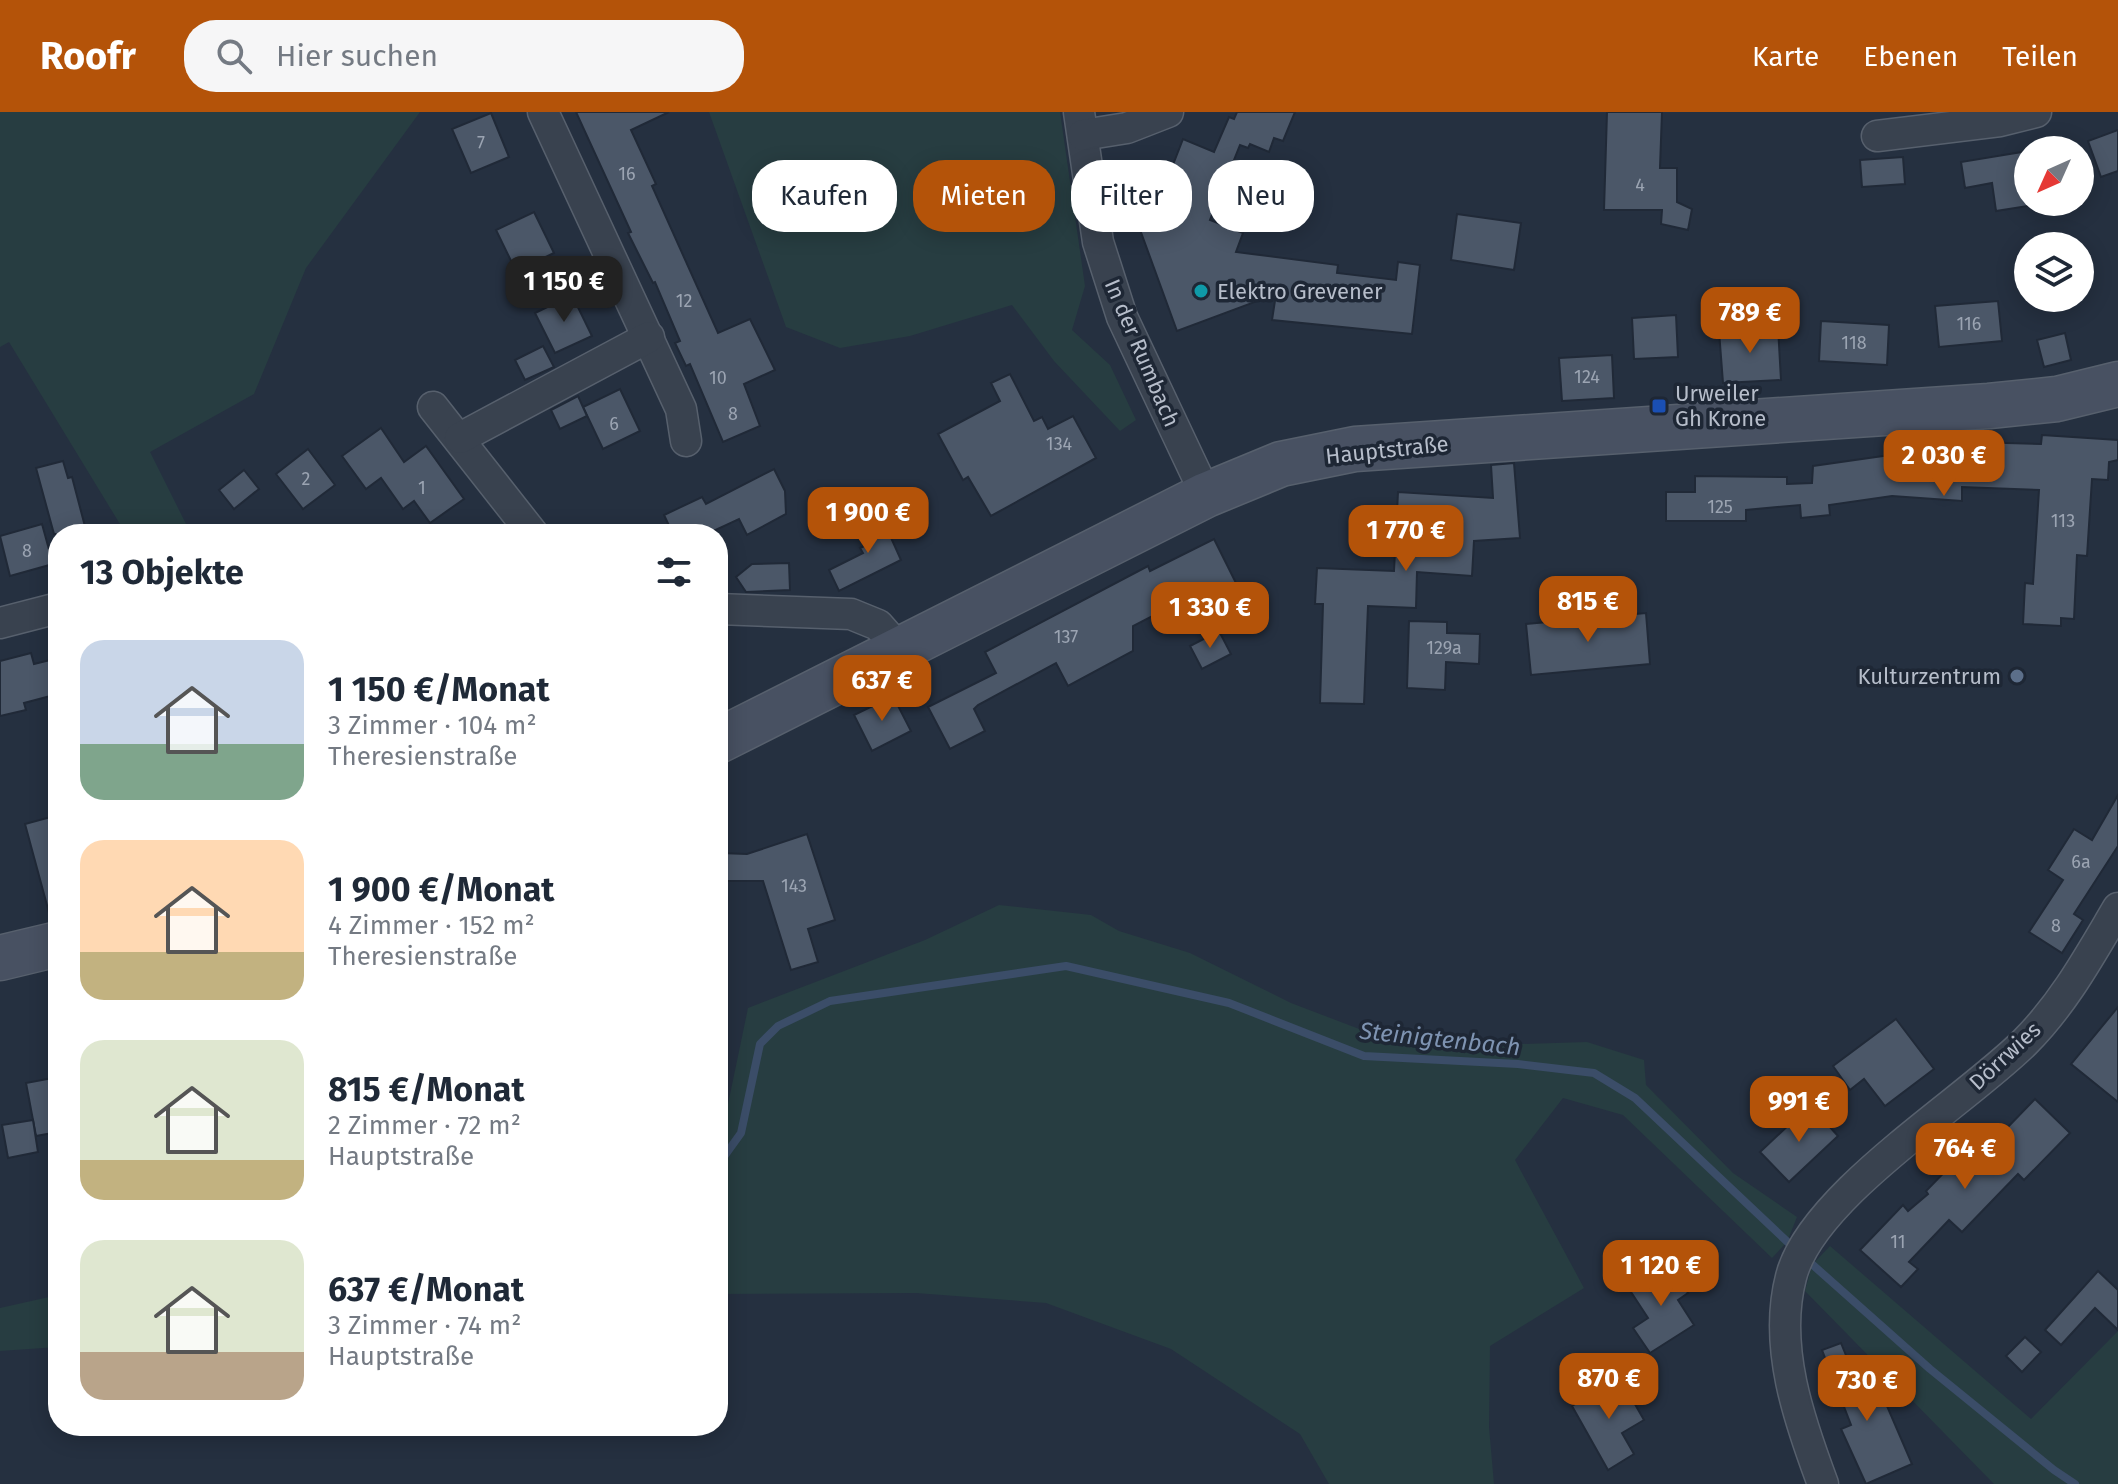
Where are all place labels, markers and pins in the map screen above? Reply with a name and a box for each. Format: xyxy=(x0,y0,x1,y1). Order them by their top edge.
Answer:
pin: 1 150 € xyxy=(490,256,638,324)
place label: Elektro Grevener xyxy=(1217,278,1383,305)
marker: Elektro Grevener xyxy=(1192,282,1210,300)
pin: 789 € xyxy=(1694,287,1806,355)
place label: Urweiler Gh Krone xyxy=(1675,380,1766,432)
marker: Urweiler Gh Krone xyxy=(1650,397,1668,415)
pin: 2 030 € xyxy=(1870,430,2018,498)
pin: 1 900 € xyxy=(794,487,942,555)
pin: 1 770 € xyxy=(1332,505,1480,573)
pin: 815 € xyxy=(1532,576,1644,644)
pin: 1 330 € xyxy=(1136,582,1284,650)
pin: 637 € xyxy=(826,655,938,723)
place label: Kulturzentrum xyxy=(1858,663,2001,690)
marker: Kulturzentrum xyxy=(2008,667,2026,685)
pin: 991 € xyxy=(1743,1076,1855,1144)
pin: 764 € xyxy=(1909,1123,2021,1191)
pin: 1 120 € xyxy=(1587,1240,1735,1308)
pin: 870 € xyxy=(1553,1353,1665,1421)
pin: 730 € xyxy=(1811,1355,1923,1423)

